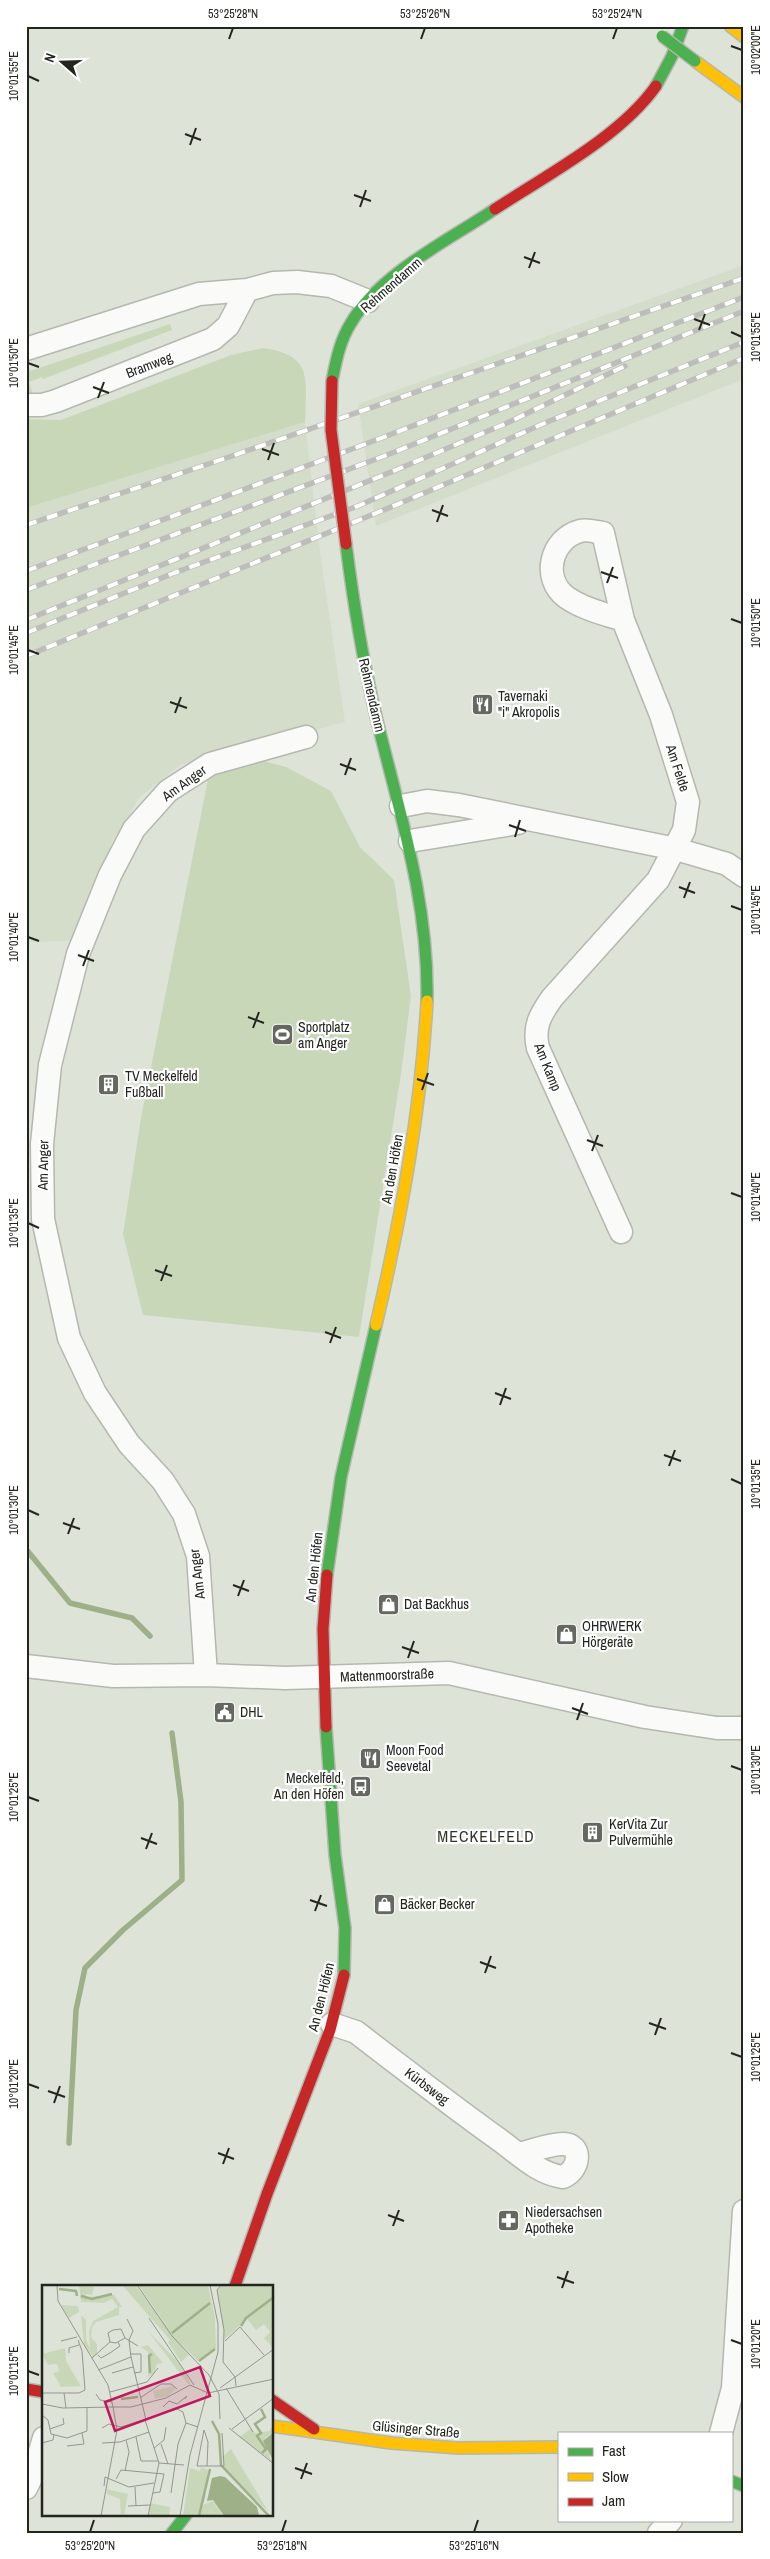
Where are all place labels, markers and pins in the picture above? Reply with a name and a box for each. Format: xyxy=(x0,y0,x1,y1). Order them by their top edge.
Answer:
place label: Tavernaki "i" Akropolis xyxy=(498,687,560,721)
restaurant icon: Tavernaki "i" Akropolis xyxy=(470,692,494,716)
place label: Sportplatz am Anger xyxy=(298,1018,350,1052)
sports icon: Sportplatz am Anger xyxy=(270,1023,294,1047)
place label: TV Meckelfeld Fußball xyxy=(125,1067,198,1101)
building icon: TV Meckelfeld Fußball xyxy=(97,1072,121,1096)
shop icon: Dat Backhus xyxy=(376,1592,400,1616)
place label: Dat Backhus xyxy=(404,1595,469,1613)
place label: OHRWERK Hörgeräte xyxy=(582,1617,642,1651)
shop icon: OHRWERK Hörgeräte xyxy=(554,1622,578,1646)
public building icon: DHL xyxy=(212,1700,236,1724)
place label: DHL xyxy=(240,1703,264,1721)
place label: Moon Food Seevetal xyxy=(386,1741,444,1775)
restaurant icon: Moon Food Seevetal xyxy=(358,1746,382,1770)
place label: Meckelfeld, An den Höfen xyxy=(273,1769,344,1803)
bus stop icon: Meckelfeld, An den Höfen xyxy=(348,1774,372,1798)
place label: KerVita Zur Pulvermühle xyxy=(609,1815,673,1849)
building icon: KerVita Zur Pulvermühle xyxy=(581,1820,605,1844)
shop icon: Bäcker Becker xyxy=(372,1892,396,1916)
place label: Bäcker Becker xyxy=(400,1895,475,1913)
place label: Niedersachsen Apotheke xyxy=(524,2203,602,2237)
pharmacy icon: Niedersachsen Apotheke xyxy=(497,2208,521,2232)

